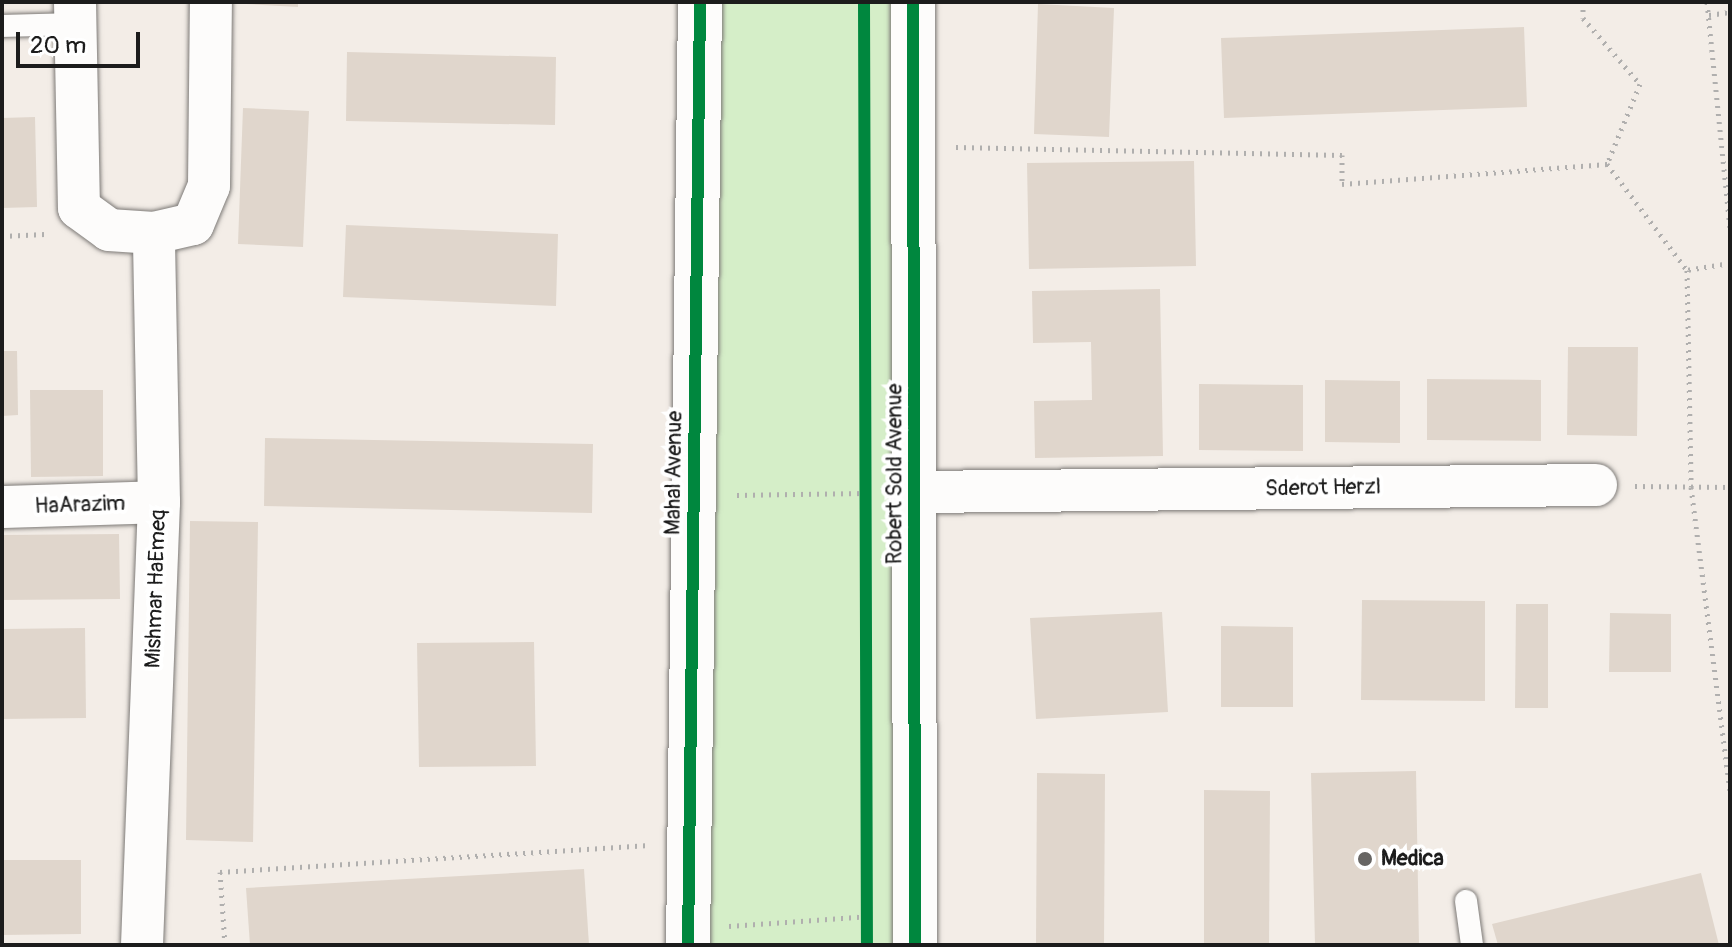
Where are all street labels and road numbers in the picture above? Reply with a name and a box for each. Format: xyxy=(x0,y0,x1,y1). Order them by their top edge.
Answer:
street label: Robert Sold Avenue xyxy=(882,384,908,564)
street label: Mahal Avenue xyxy=(660,411,688,535)
street label: Sderot Herzl xyxy=(1265,474,1381,502)
street label: HaArazim xyxy=(34,490,126,520)
street label: Mishmar HaEmeq xyxy=(140,509,172,669)

